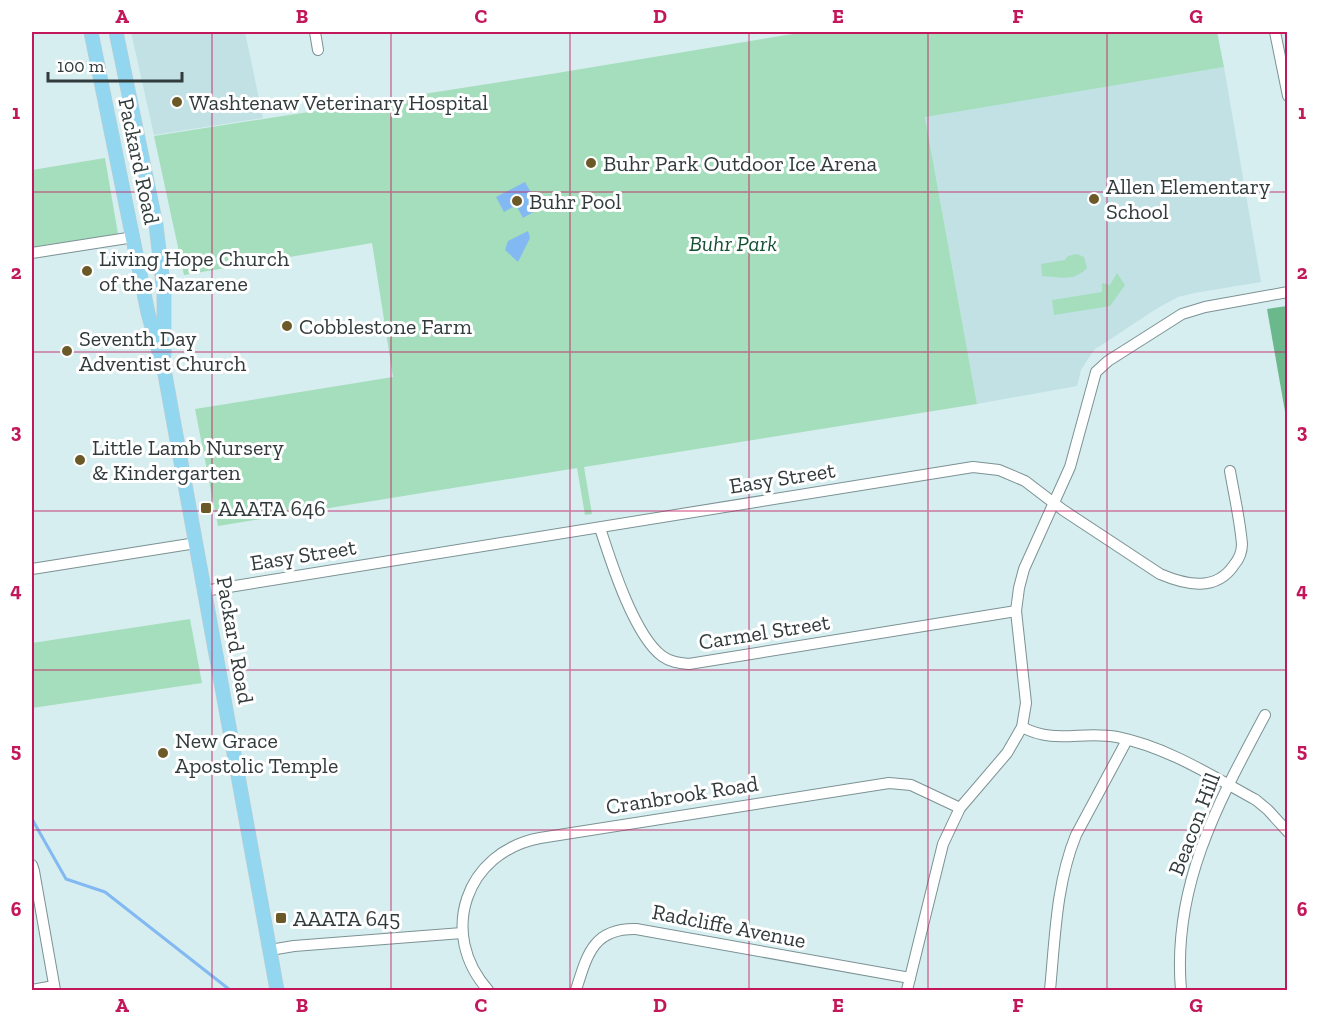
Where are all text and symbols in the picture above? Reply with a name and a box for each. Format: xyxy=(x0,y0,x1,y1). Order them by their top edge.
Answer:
text: A xyxy=(115,4,129,28)
text: B xyxy=(296,4,308,28)
text: C xyxy=(475,4,488,28)
text: D xyxy=(653,4,667,28)
text: E xyxy=(832,4,844,28)
text: F xyxy=(1012,4,1024,28)
text: G xyxy=(1189,4,1203,28)
scale bar xyxy=(48,45,182,83)
text: 100 m xyxy=(57,55,105,77)
place label: Washtenaw Veterinary Hospital xyxy=(189,89,488,116)
street label: Packard Road xyxy=(112,95,166,227)
marker: Washtenaw Veterinary Hospital xyxy=(170,95,184,109)
text: 1 xyxy=(12,100,20,124)
text: 1 xyxy=(1298,100,1306,124)
place label: Buhr Park Outdoor Ice Arena xyxy=(603,150,877,177)
marker: Buhr Park Outdoor Ice Arena xyxy=(584,156,598,170)
place label: Allen Elementary School xyxy=(1106,173,1271,225)
place label: Buhr Pool xyxy=(529,188,622,215)
marker: Allen Elementary School xyxy=(1087,192,1101,206)
marker: Buhr Pool xyxy=(510,194,524,208)
park label: Buhr Park xyxy=(689,230,777,257)
place label: Living Hope Church of the Nazarene xyxy=(99,245,290,297)
text: 2 xyxy=(11,260,22,284)
text: 2 xyxy=(1297,260,1308,284)
marker: Living Hope Church of the Nazarene xyxy=(80,264,94,278)
place label: Cobblestone Farm xyxy=(299,313,472,340)
marker: Cobblestone Farm xyxy=(280,319,294,333)
place label: Seventh Day Adventist Church xyxy=(79,325,247,377)
marker: Seventh Day Adventist Church xyxy=(60,344,74,358)
text: 3 xyxy=(11,419,22,443)
text: 3 xyxy=(1297,419,1308,443)
place label: Little Lamb Nursery & Kindergarten xyxy=(92,434,285,486)
marker: Little Lamb Nursery & Kindergarten xyxy=(73,453,87,467)
street label: Easy Street xyxy=(727,456,838,500)
place label: AAATA 646 xyxy=(218,495,326,522)
marker: AAATA 646 xyxy=(199,501,213,515)
street label: Easy Street xyxy=(248,533,359,577)
street label: Packard Road xyxy=(211,574,259,706)
text: 4 xyxy=(10,578,22,602)
text: 4 xyxy=(1296,578,1308,602)
street label: Carmel Street xyxy=(697,608,832,656)
place label: New Grace Apostolic Temple xyxy=(175,727,338,779)
text: 5 xyxy=(11,738,21,762)
text: 5 xyxy=(1297,738,1307,762)
marker: New Grace Apostolic Temple xyxy=(156,746,170,760)
street label: Beacon Hill xyxy=(1162,769,1226,879)
street label: Cranbrook Road xyxy=(604,770,760,820)
text: 6 xyxy=(11,897,22,921)
text: 6 xyxy=(1297,897,1308,921)
street label: Radcliffe Avenue xyxy=(650,898,808,954)
place label: AAATA 645 xyxy=(293,905,400,932)
marker: AAATA 645 xyxy=(274,911,288,925)
text: A xyxy=(115,993,129,1017)
text: B xyxy=(296,993,308,1017)
text: C xyxy=(475,993,488,1017)
text: D xyxy=(653,993,667,1017)
text: E xyxy=(832,993,844,1017)
text: F xyxy=(1012,993,1024,1017)
text: G xyxy=(1189,993,1203,1017)

